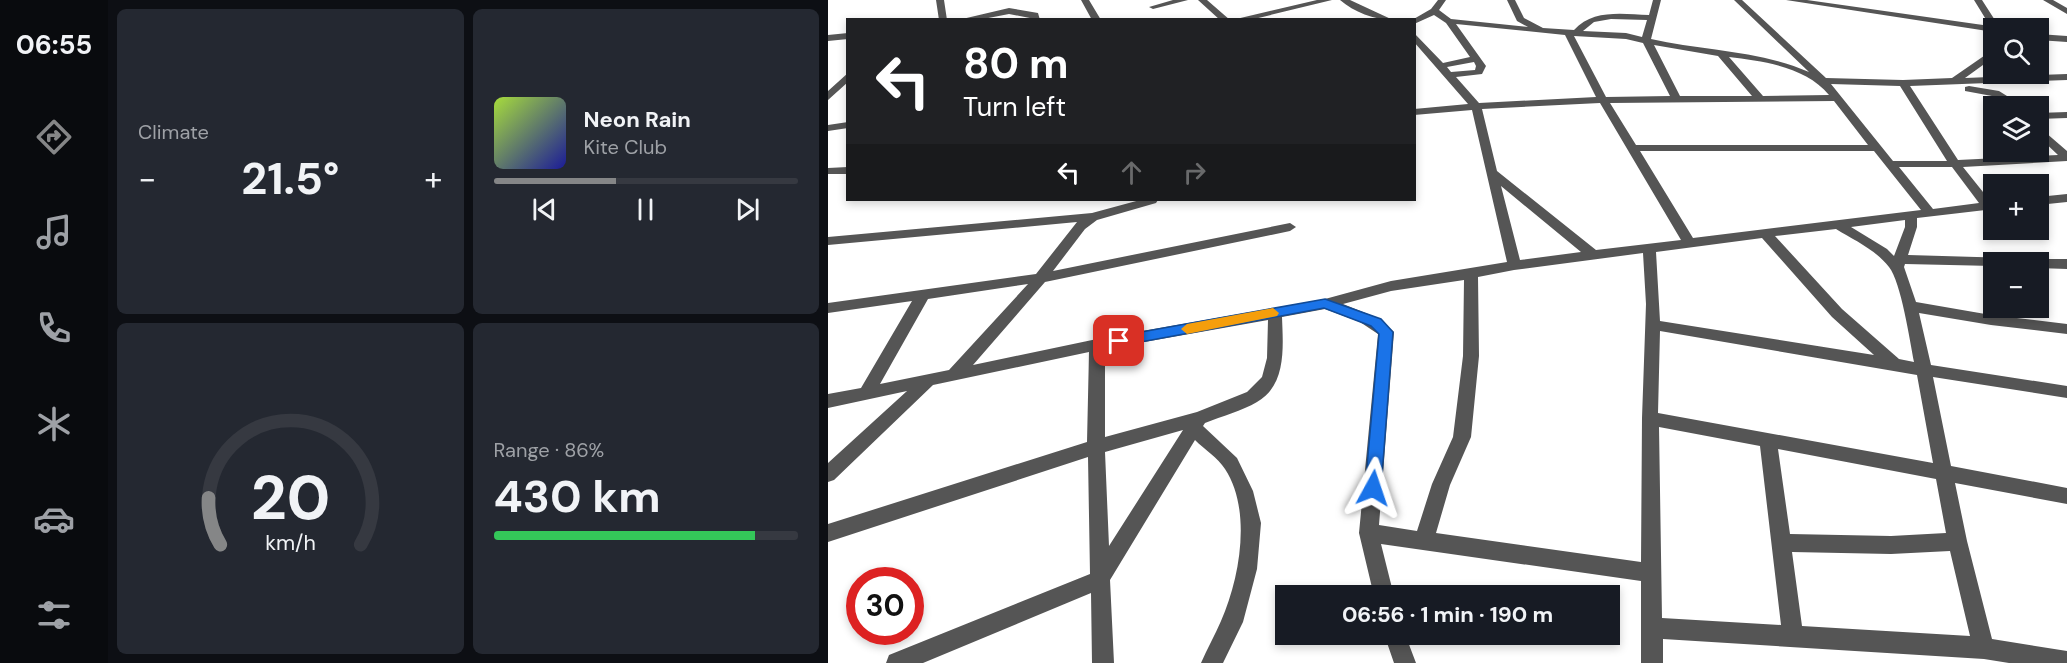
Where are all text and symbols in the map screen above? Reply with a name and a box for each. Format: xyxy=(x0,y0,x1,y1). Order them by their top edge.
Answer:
map controls xyxy=(1983,18,2049,318)
button: search xyxy=(1983,18,2049,84)
text: 06:55 xyxy=(16,27,92,62)
text: 80 m xyxy=(963,36,1069,91)
icon: left xyxy=(864,42,942,120)
text: Turn left xyxy=(963,89,1066,124)
button: layers xyxy=(1983,96,2049,162)
text: Neon Rain xyxy=(584,105,691,134)
icon: directions xyxy=(33,116,75,158)
text: Climate xyxy=(138,119,209,145)
text: Kite Club xyxy=(584,134,667,160)
text: 21.5° xyxy=(241,149,339,208)
icon: left xyxy=(1052,156,1085,189)
icon: ahead xyxy=(1115,156,1148,189)
icon: right xyxy=(1178,156,1211,189)
text: − xyxy=(138,157,156,200)
text: + xyxy=(424,157,442,200)
button: + xyxy=(1983,174,2049,240)
icon: previous xyxy=(528,193,561,226)
icon: pause xyxy=(629,193,662,226)
icon: next xyxy=(731,193,764,226)
icon: music xyxy=(33,211,75,253)
button: − xyxy=(1983,252,2049,318)
icon: phone xyxy=(33,307,75,349)
pin xyxy=(1093,315,1144,366)
icon: arrive xyxy=(1102,324,1135,357)
icon: climate xyxy=(33,403,75,445)
text: Range · 86% xyxy=(494,437,604,463)
position arrow xyxy=(1341,456,1405,520)
text: 20 xyxy=(250,457,330,538)
text: 430 km xyxy=(494,467,661,526)
icon: car xyxy=(33,498,75,540)
text: km/h xyxy=(265,530,316,558)
speed limit sign: 30 xyxy=(846,567,924,645)
icon: filters xyxy=(33,594,75,636)
text: 06:56 · 1 min · 190 m xyxy=(1342,600,1553,629)

